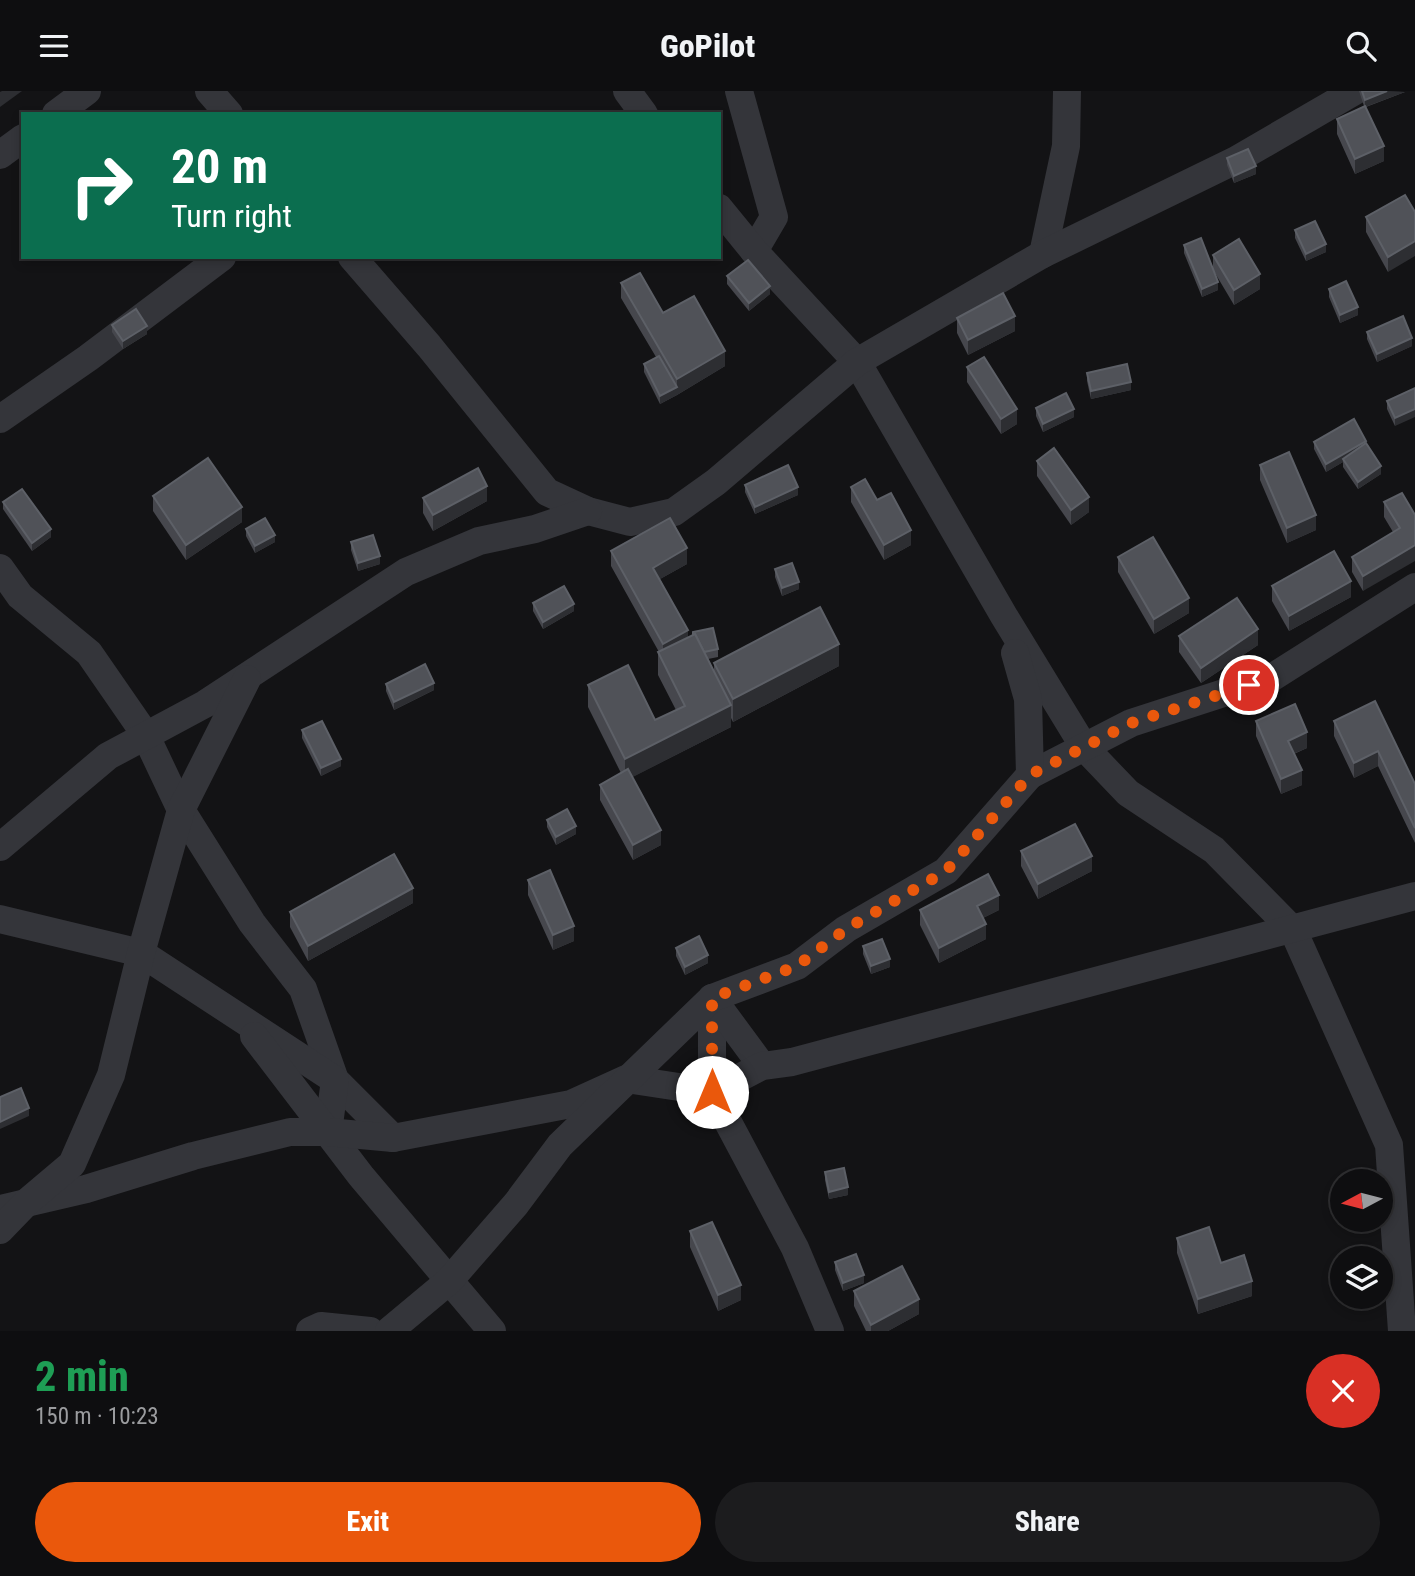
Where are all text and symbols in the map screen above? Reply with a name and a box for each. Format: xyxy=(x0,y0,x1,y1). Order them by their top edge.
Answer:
icon: menu xyxy=(35,27,73,65)
text: GoPilot xyxy=(660,27,755,65)
icon: search xyxy=(1342,27,1380,65)
text: 20 m xyxy=(171,138,268,195)
icon: right xyxy=(56,140,147,231)
text: Turn right xyxy=(171,197,292,235)
pin xyxy=(1219,655,1279,715)
icon: arrive xyxy=(1230,666,1268,704)
position arrow xyxy=(675,1055,749,1129)
north arrow xyxy=(1330,1169,1393,1232)
map controls xyxy=(1330,1169,1393,1309)
button: layers xyxy=(1330,1246,1393,1309)
text: 2 min xyxy=(35,1352,129,1401)
button: close xyxy=(1306,1354,1380,1428)
text: 150 m · 10:23 xyxy=(35,1403,159,1430)
button: Exit xyxy=(35,1482,701,1562)
button: Share xyxy=(715,1482,1380,1562)

